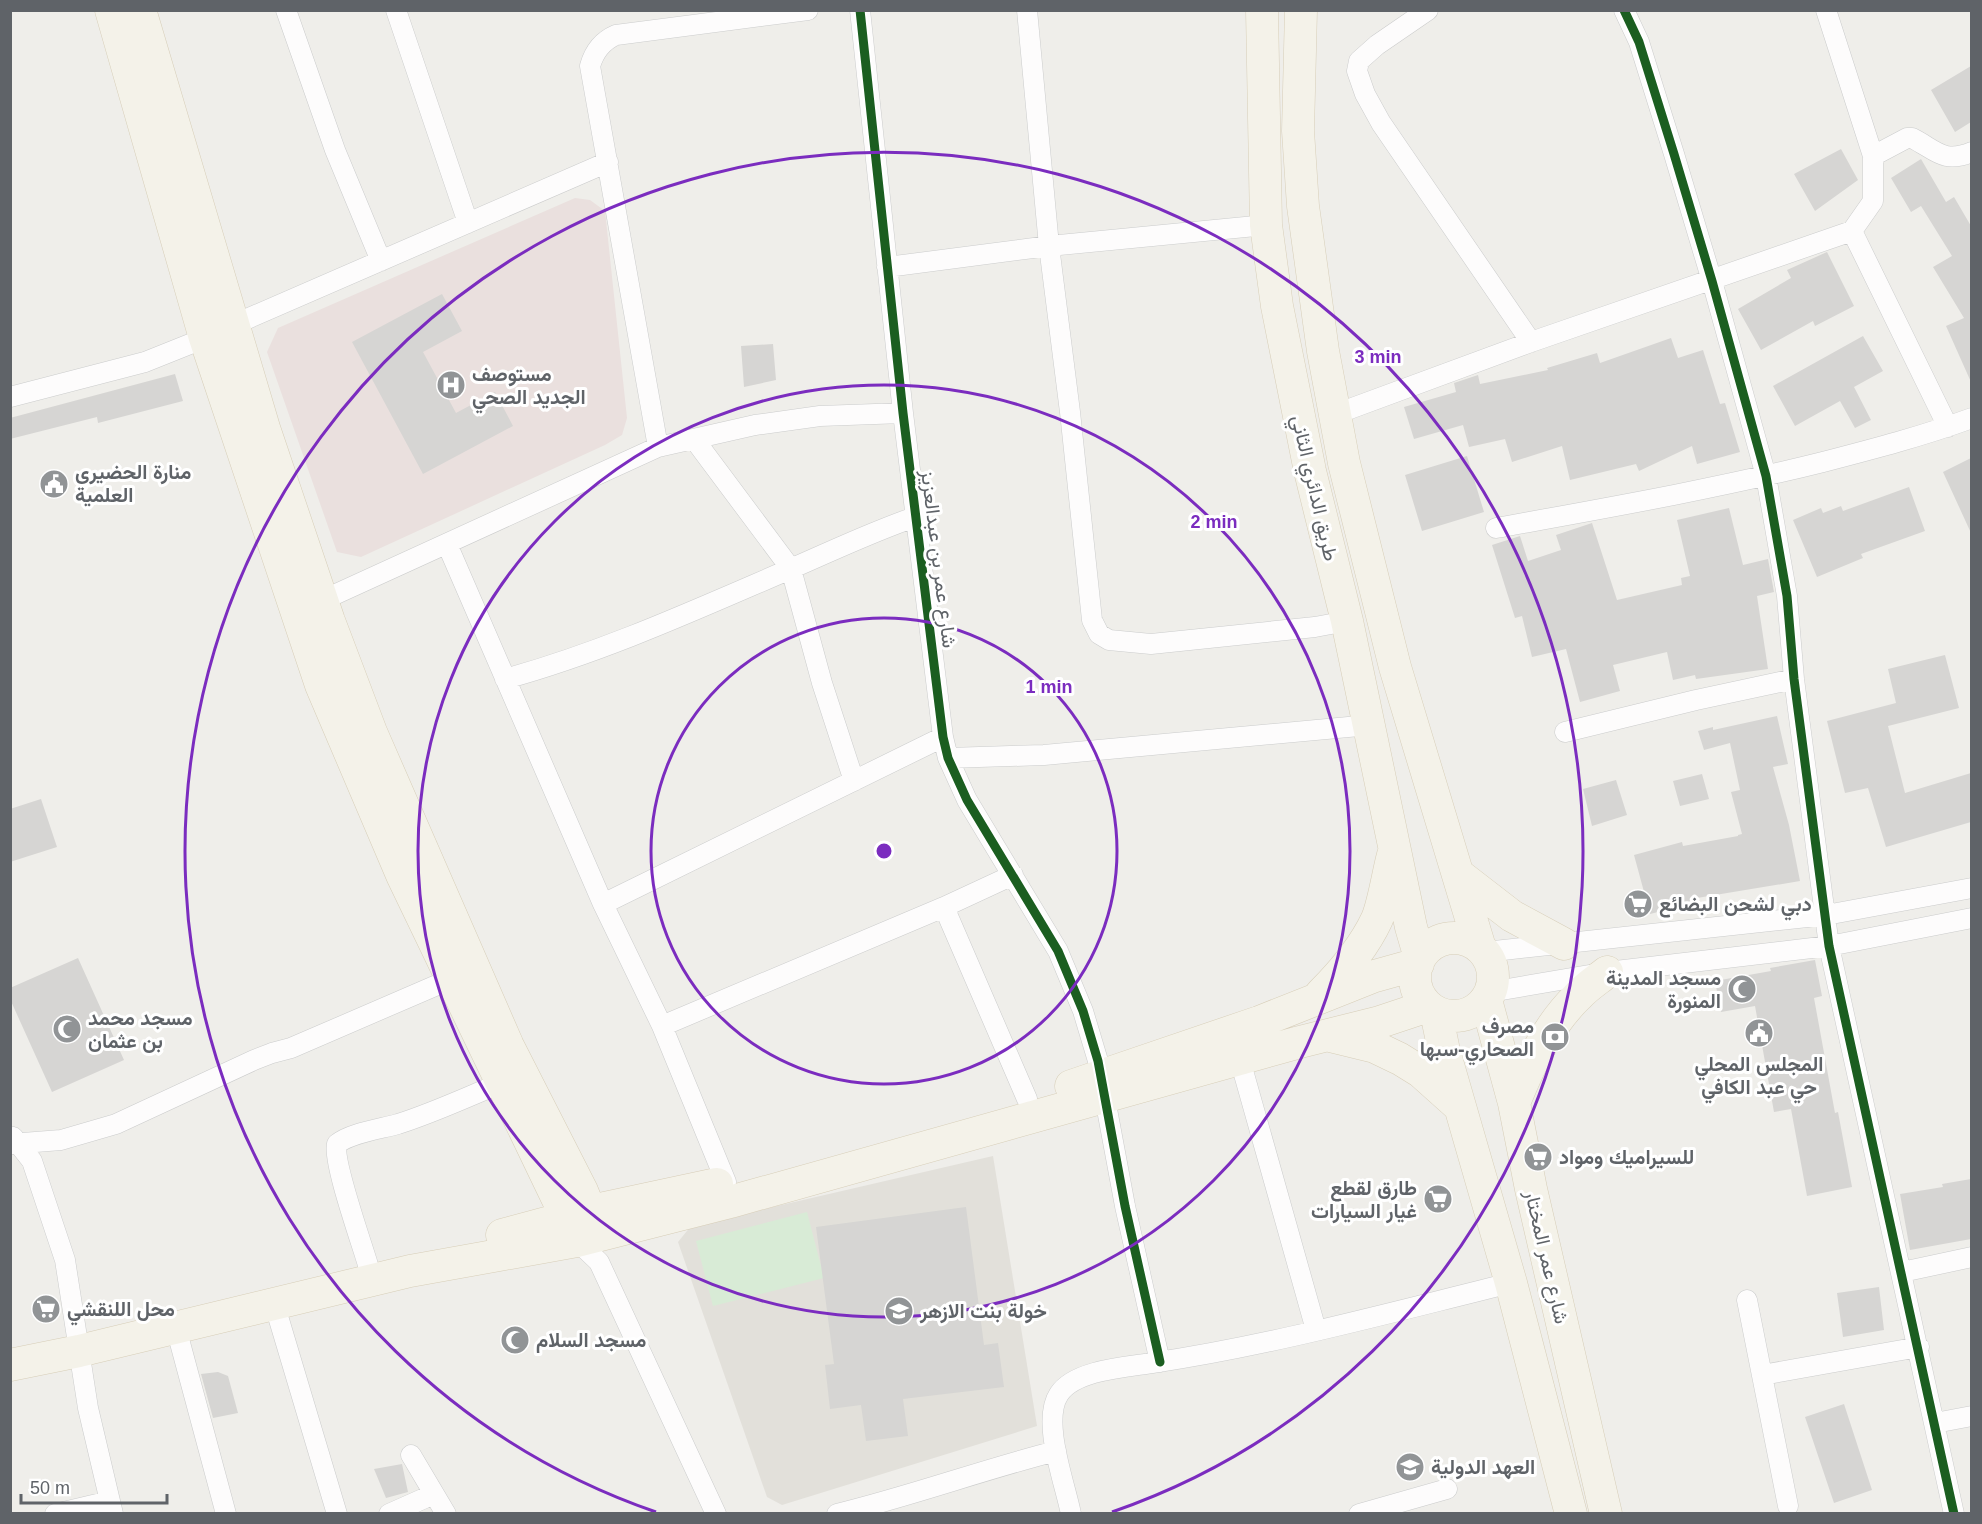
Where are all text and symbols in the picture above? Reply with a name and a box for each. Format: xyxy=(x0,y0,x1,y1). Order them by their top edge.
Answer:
text: 3 min xyxy=(1354,347,1402,367)
place label: مستوصف الجديد الصحي xyxy=(472,363,586,414)
hospital icon: مستوصف الجديد الصحي xyxy=(435,369,467,401)
street label: طريق الدائري الثاني xyxy=(1282,413,1342,564)
place label: منارة الحضيري العلمية xyxy=(75,461,192,507)
public building icon: منارة الحضيري العلمية xyxy=(38,468,70,500)
street label: شارع عمر بن عبدالعزيز xyxy=(914,468,961,650)
text: 2 min xyxy=(1190,512,1238,532)
text: 1 min xyxy=(1025,677,1073,697)
centre of rings xyxy=(874,841,894,861)
supermarket icon: دبي لشحن البضائع xyxy=(1622,888,1654,920)
place label: دبي لشحن البضائع xyxy=(1659,893,1812,921)
place label: مسجد المدينة المنورة xyxy=(1606,967,1721,1014)
mosque icon: مسجد المدينة المنورة xyxy=(1726,973,1758,1005)
place label: مسجد محمد بن عثمان xyxy=(88,1007,193,1053)
mosque icon: مسجد محمد بن عثمان xyxy=(51,1013,83,1045)
place label: مصرف الصحاري-سبها xyxy=(1420,1015,1534,1066)
public building icon: المجلس المحلي حي عبد الكافي xyxy=(1743,1017,1775,1049)
bank icon: مصرف الصحاري-سبها xyxy=(1539,1021,1571,1053)
place label: المجلس المحلي حي عبد الكافي xyxy=(1695,1053,1823,1104)
supermarket icon: للسيراميك ومواد xyxy=(1522,1141,1554,1173)
place label: للسيراميك ومواد xyxy=(1559,1146,1694,1170)
place label: طارق لقطع غيار السيارات xyxy=(1311,1177,1417,1224)
supermarket icon: طارق لقطع غيار السيارات xyxy=(1422,1183,1454,1215)
street label: شارع عمر المختار xyxy=(1518,1187,1573,1327)
supermarket icon: محل اللنقشي xyxy=(30,1293,62,1325)
school or university icon: خولة بنت الازهر xyxy=(883,1295,915,1327)
place label: محل اللنقشي xyxy=(67,1298,175,1326)
place label: خولة بنت الازهر xyxy=(919,1300,1047,1324)
mosque icon: مسجد السلام xyxy=(499,1324,531,1356)
place label: مسجد السلام xyxy=(536,1329,647,1353)
school or university icon: العهد الدولية xyxy=(1394,1451,1426,1483)
place label: العهد الدولية xyxy=(1431,1456,1535,1480)
scale bar xyxy=(21,1467,166,1505)
text: 50 m xyxy=(30,1478,70,1498)

